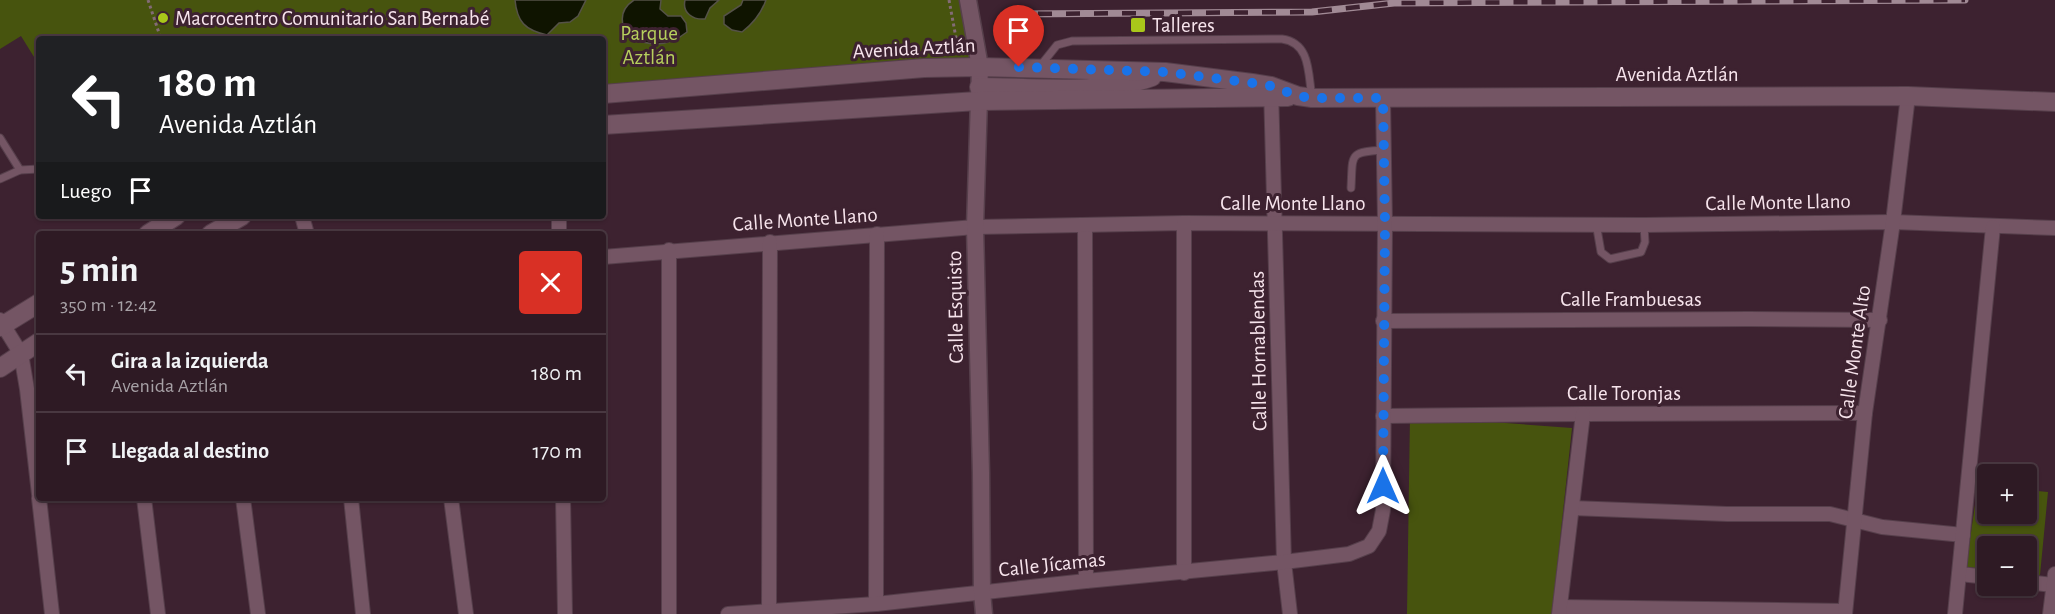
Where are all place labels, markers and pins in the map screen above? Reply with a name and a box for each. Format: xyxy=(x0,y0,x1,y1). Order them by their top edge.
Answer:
pin xyxy=(993,5,1044,67)
place label: Macrocentro Comunitario San Bernabé xyxy=(175,8,489,29)
marker: Macrocentro Comunitario San Bernabé xyxy=(156,11,170,25)
place label: Talleres xyxy=(1152,15,1215,36)
marker: Talleres xyxy=(1129,16,1147,34)

